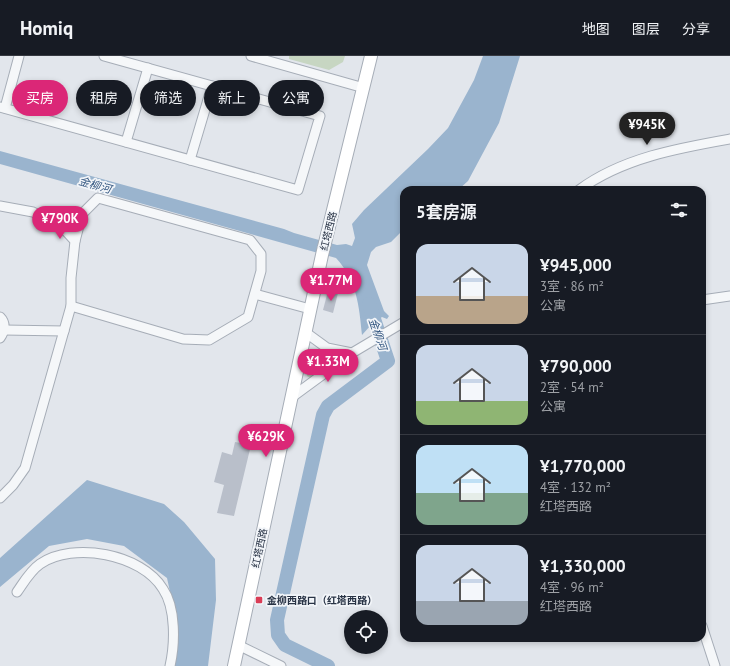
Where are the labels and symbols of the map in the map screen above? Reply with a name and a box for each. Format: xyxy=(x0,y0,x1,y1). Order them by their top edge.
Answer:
pin: ¥945K xyxy=(619,112,675,146)
water label: 金柳河 xyxy=(77,174,115,197)
pin: ¥790K xyxy=(32,206,88,240)
street label: 红塔西路 xyxy=(317,210,340,252)
pin: ¥1.77M xyxy=(298,268,364,302)
water label: 金柳河 xyxy=(366,316,391,354)
pin: ¥1.33M xyxy=(295,349,361,383)
pin: ¥629K xyxy=(238,424,294,458)
street label: 红塔西路 xyxy=(249,527,270,569)
place label: 金柳西路口（红塔西路） xyxy=(266,594,377,607)
marker: 金柳西路口（红塔西路） xyxy=(254,595,264,605)

